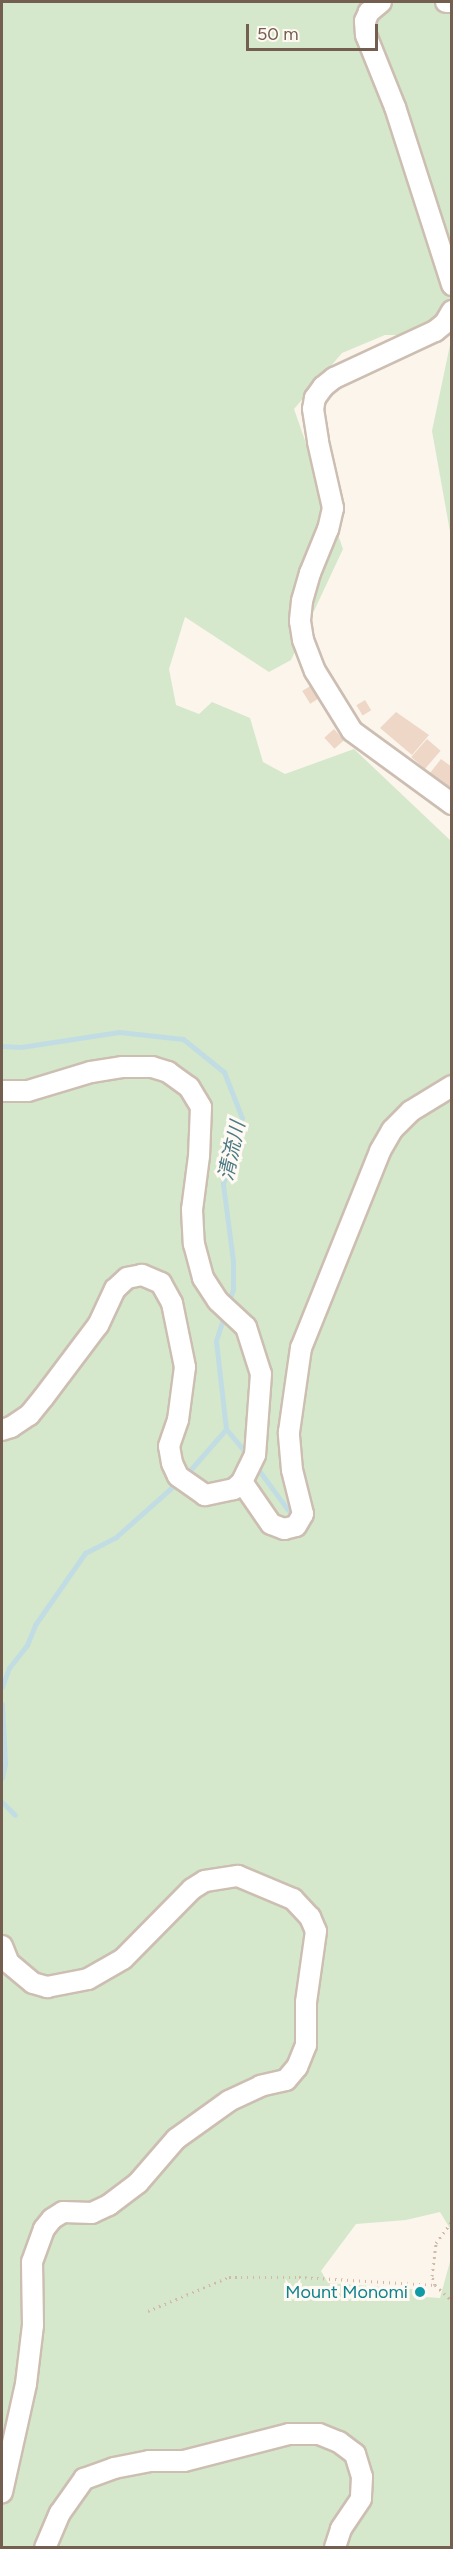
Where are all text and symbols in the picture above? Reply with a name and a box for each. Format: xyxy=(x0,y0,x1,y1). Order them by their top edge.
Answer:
scale bar xyxy=(249,12,381,50)
text: 50 m xyxy=(257,23,299,45)
water label: 清流川 xyxy=(214,1119,250,1183)
place label: Mount Monomi xyxy=(285,2281,408,2303)
marker: Mount Monomi xyxy=(413,2285,427,2299)

